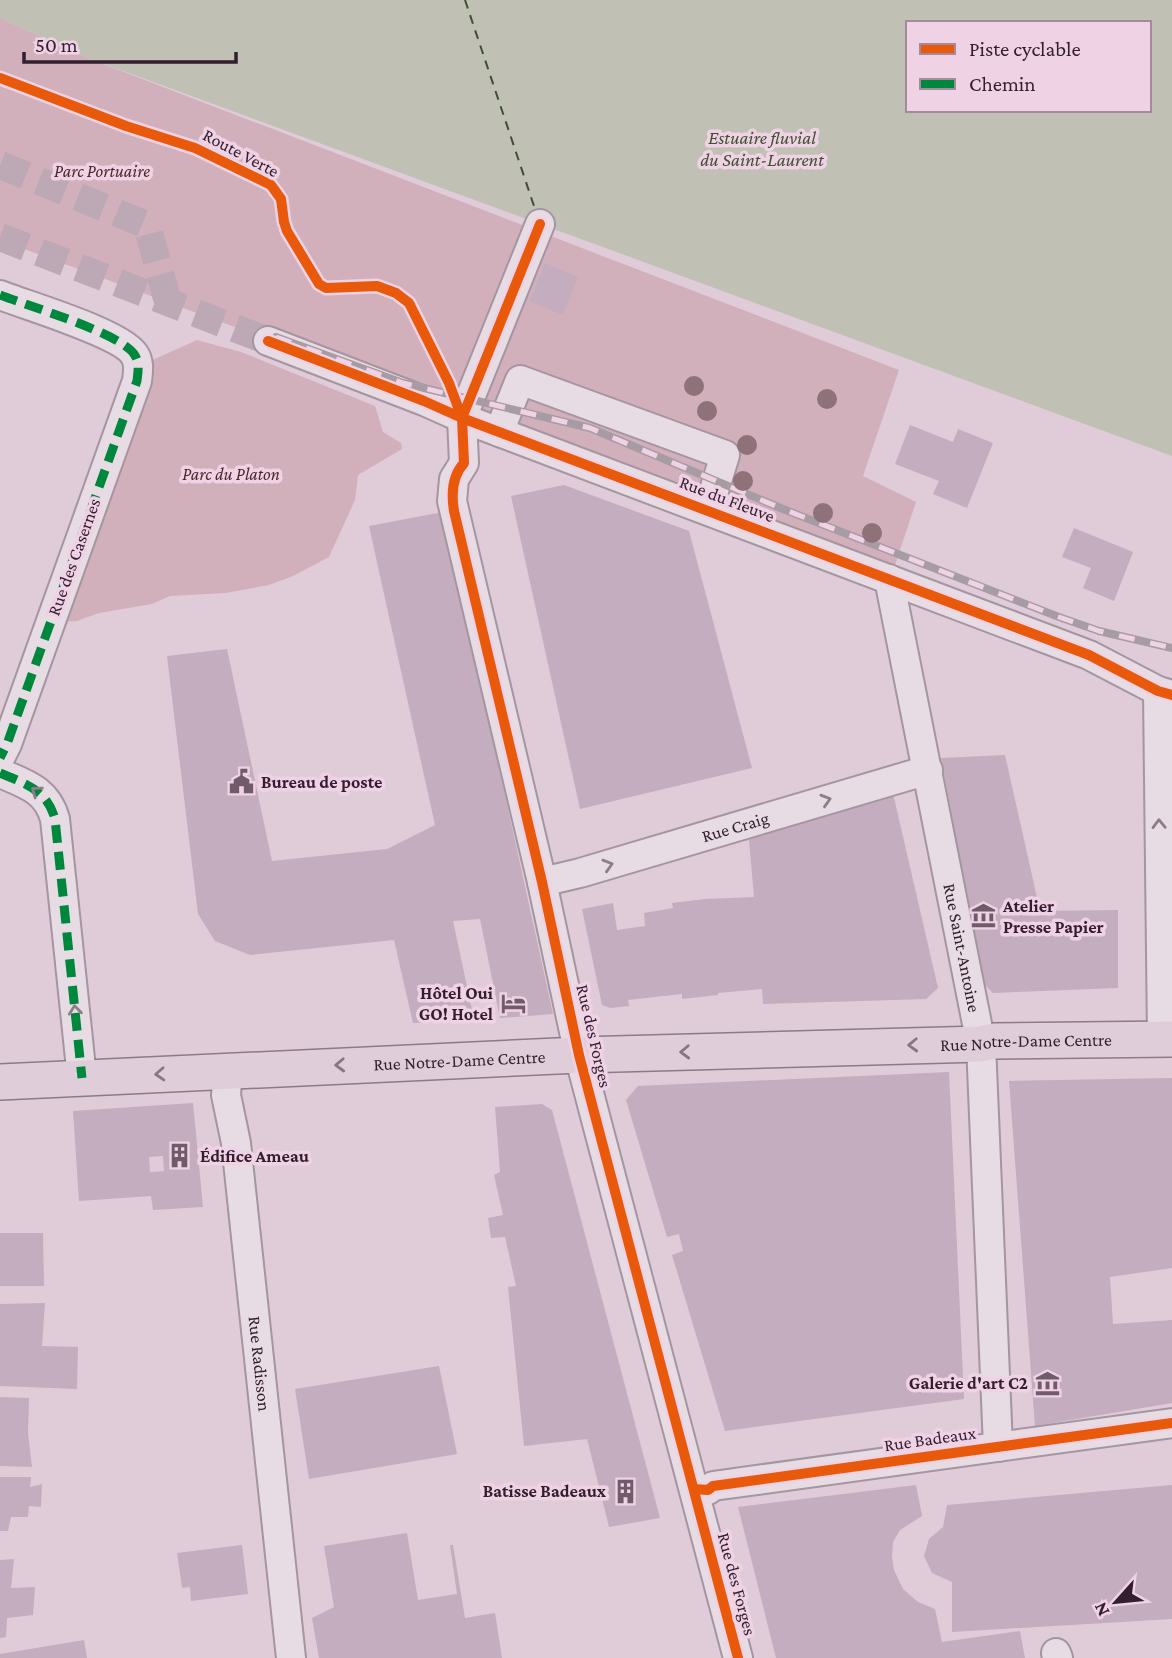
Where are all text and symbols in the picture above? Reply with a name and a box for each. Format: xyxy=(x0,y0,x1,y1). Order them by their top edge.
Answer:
scale bar xyxy=(24,21,236,65)
legend xyxy=(906,21,1151,112)
text: 50 m xyxy=(35,33,78,57)
text: Piste cyclable xyxy=(969,37,1081,61)
text: Chemin xyxy=(969,72,1036,96)
street label: Route Verte xyxy=(200,125,282,181)
water label: Estuaire fluvial du Saint-Laurent xyxy=(700,127,824,170)
park label: Parc Portuaire xyxy=(54,161,150,181)
park label: Parc du Platon xyxy=(182,464,280,484)
street label: Rue du Fleuve xyxy=(677,472,777,526)
street label: Rue des Casernes xyxy=(44,496,104,618)
public building icon: Bureau de poste xyxy=(227,768,255,796)
place label: Bureau de poste xyxy=(261,772,382,792)
one-way arrow xyxy=(32,787,44,799)
one-way arrow xyxy=(820,794,832,809)
street label: Rue Craig xyxy=(699,808,772,846)
one-way arrow xyxy=(1152,818,1167,829)
one-way arrow xyxy=(602,858,614,873)
street label: Rue Saint-Antoine xyxy=(939,882,985,1014)
place label: Atelier Presse Papier xyxy=(1002,896,1104,937)
museum icon: Atelier Presse Papier xyxy=(969,902,997,930)
street label: Rue des Forges xyxy=(572,982,616,1090)
place label: Hôtel Oui GO! Hotel xyxy=(419,983,494,1024)
hotel icon: Hôtel Oui GO! Hotel xyxy=(499,989,527,1017)
one-way arrow xyxy=(68,1004,83,1015)
street label: Rue Notre-Dame Centre xyxy=(940,1030,1112,1055)
one-way arrow xyxy=(907,1038,918,1053)
one-way arrow xyxy=(679,1044,690,1060)
street label: Rue Notre-Dame Centre xyxy=(373,1047,546,1075)
one-way arrow xyxy=(334,1058,345,1073)
one-way arrow xyxy=(154,1066,165,1081)
building icon: Édifice Ameau xyxy=(166,1142,194,1170)
place label: Édifice Ameau xyxy=(200,1146,310,1166)
street label: Rue Radisson xyxy=(245,1315,275,1413)
museum icon: Galerie d'art C2 xyxy=(1034,1369,1062,1397)
place label: Galerie d'art C2 xyxy=(909,1373,1028,1393)
street label: Rue Badeaux xyxy=(883,1423,978,1455)
building icon: Batisse Badeaux xyxy=(612,1477,640,1505)
place label: Batisse Badeaux xyxy=(483,1481,607,1501)
street label: Rue des Forges xyxy=(714,1530,760,1638)
north arrow xyxy=(1081,1567,1151,1637)
text: N xyxy=(1089,1599,1114,1620)

